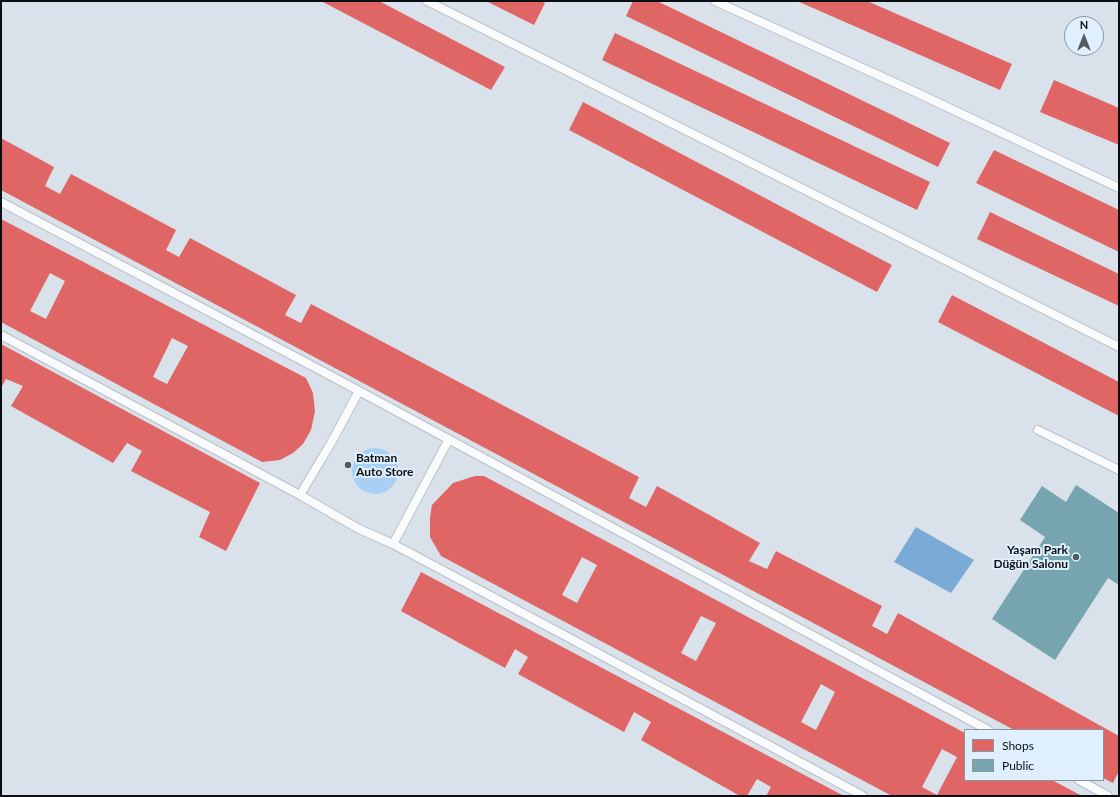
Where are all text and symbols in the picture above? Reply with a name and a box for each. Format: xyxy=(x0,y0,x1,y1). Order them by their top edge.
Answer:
north arrow xyxy=(1064,16,1104,56)
text: N xyxy=(1080,18,1088,31)
place label: Batman Auto Store xyxy=(356,451,414,479)
marker: Batman Auto Store xyxy=(343,460,353,470)
place label: Yaşam Park Düğün Salonu xyxy=(993,543,1068,571)
marker: Yaşam Park Düğün Salonu xyxy=(1071,552,1081,562)
legend xyxy=(964,729,1104,781)
text: Shops xyxy=(1002,738,1034,753)
text: Public xyxy=(1002,758,1034,773)

